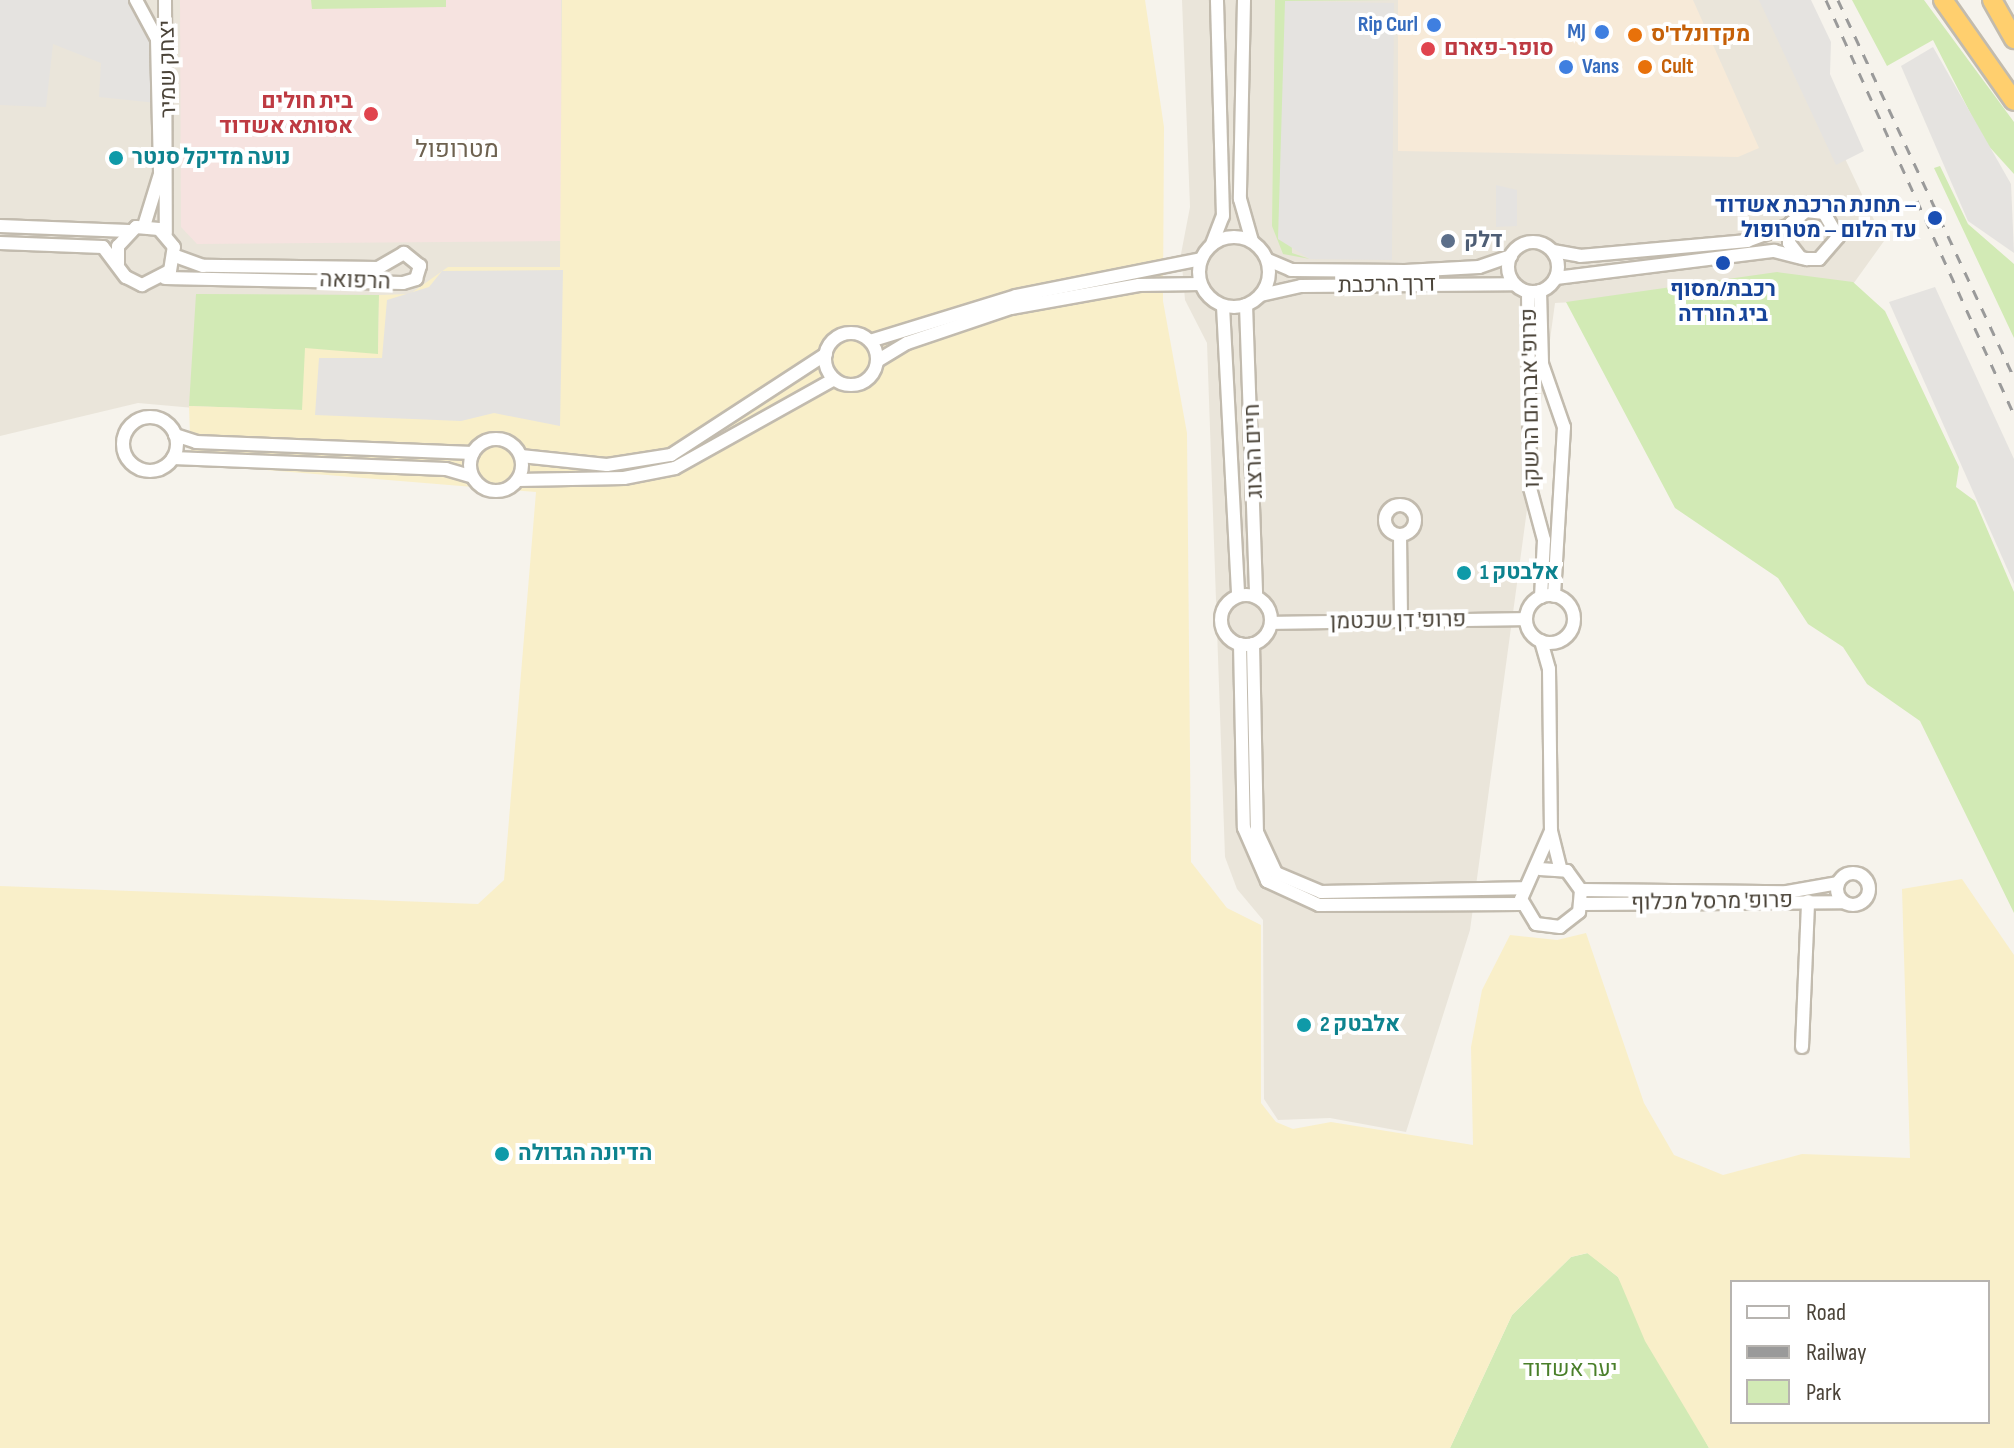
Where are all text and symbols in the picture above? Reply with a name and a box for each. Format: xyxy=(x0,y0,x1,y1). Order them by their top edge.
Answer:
place label: Rip Curl xyxy=(1358,12,1418,38)
marker: Rip Curl xyxy=(1425,16,1443,34)
place label: MJ xyxy=(1567,19,1586,45)
street label: יצחק שמיר xyxy=(154,20,182,118)
place label: מקדונלד'ס xyxy=(1651,22,1750,48)
marker: MJ xyxy=(1593,23,1611,41)
marker: מקדונלד'ס xyxy=(1626,26,1644,44)
place label: סופר-פארם xyxy=(1444,36,1554,62)
marker: סופר-פארם xyxy=(1419,40,1437,58)
place label: Vans xyxy=(1582,54,1619,80)
place label: Cult xyxy=(1661,54,1694,80)
marker: Vans xyxy=(1557,58,1575,76)
marker: Cult xyxy=(1636,58,1654,76)
place label: בית חולים אסותא אשדוד xyxy=(219,88,353,140)
marker: בית חולים אסותא אשדוד xyxy=(360,103,382,125)
district label: מטרופול xyxy=(415,136,499,164)
place label: נועה מדיקל סנטר xyxy=(132,145,290,171)
marker: נועה מדיקל סנטר xyxy=(107,149,125,167)
place label: תחנת הרכבת אשדוד – עד הלום – מטרופול xyxy=(1715,192,1917,244)
marker: תחנת הרכבת אשדוד – עד הלום – מטרופול xyxy=(1924,207,1946,229)
place label: דלק xyxy=(1464,228,1503,254)
marker: דלק xyxy=(1439,232,1457,250)
marker: רכבת/מסוף ביג הורדה xyxy=(1714,254,1732,272)
street label: הרפואה xyxy=(319,267,391,295)
street label: דרך הרכבת xyxy=(1338,271,1436,299)
place label: רכבת/מסוף ביג הורדה xyxy=(1670,276,1776,328)
street label: פרופ' אברהם הרשקו xyxy=(1516,308,1546,488)
street label: חיים הרצוג xyxy=(1239,403,1269,499)
place label: אלבטק 1 xyxy=(1480,560,1559,586)
marker: אלבטק 1 xyxy=(1455,564,1473,582)
street label: פרופ' דן שכטמן xyxy=(1330,607,1466,635)
street label: פרופ' מרסל מכלוף xyxy=(1631,887,1793,917)
place label: אלבטק 2 xyxy=(1320,1012,1400,1038)
marker: אלבטק 2 xyxy=(1295,1016,1313,1034)
place label: הדיונה הגדולה xyxy=(518,1141,653,1167)
marker: הדיונה הגדולה xyxy=(493,1145,511,1163)
legend xyxy=(1730,1280,1990,1424)
text: Road xyxy=(1806,1298,1846,1327)
text: Railway xyxy=(1806,1338,1866,1367)
park label: יער אשדוד xyxy=(1523,1357,1617,1383)
text: Park xyxy=(1806,1378,1841,1407)

